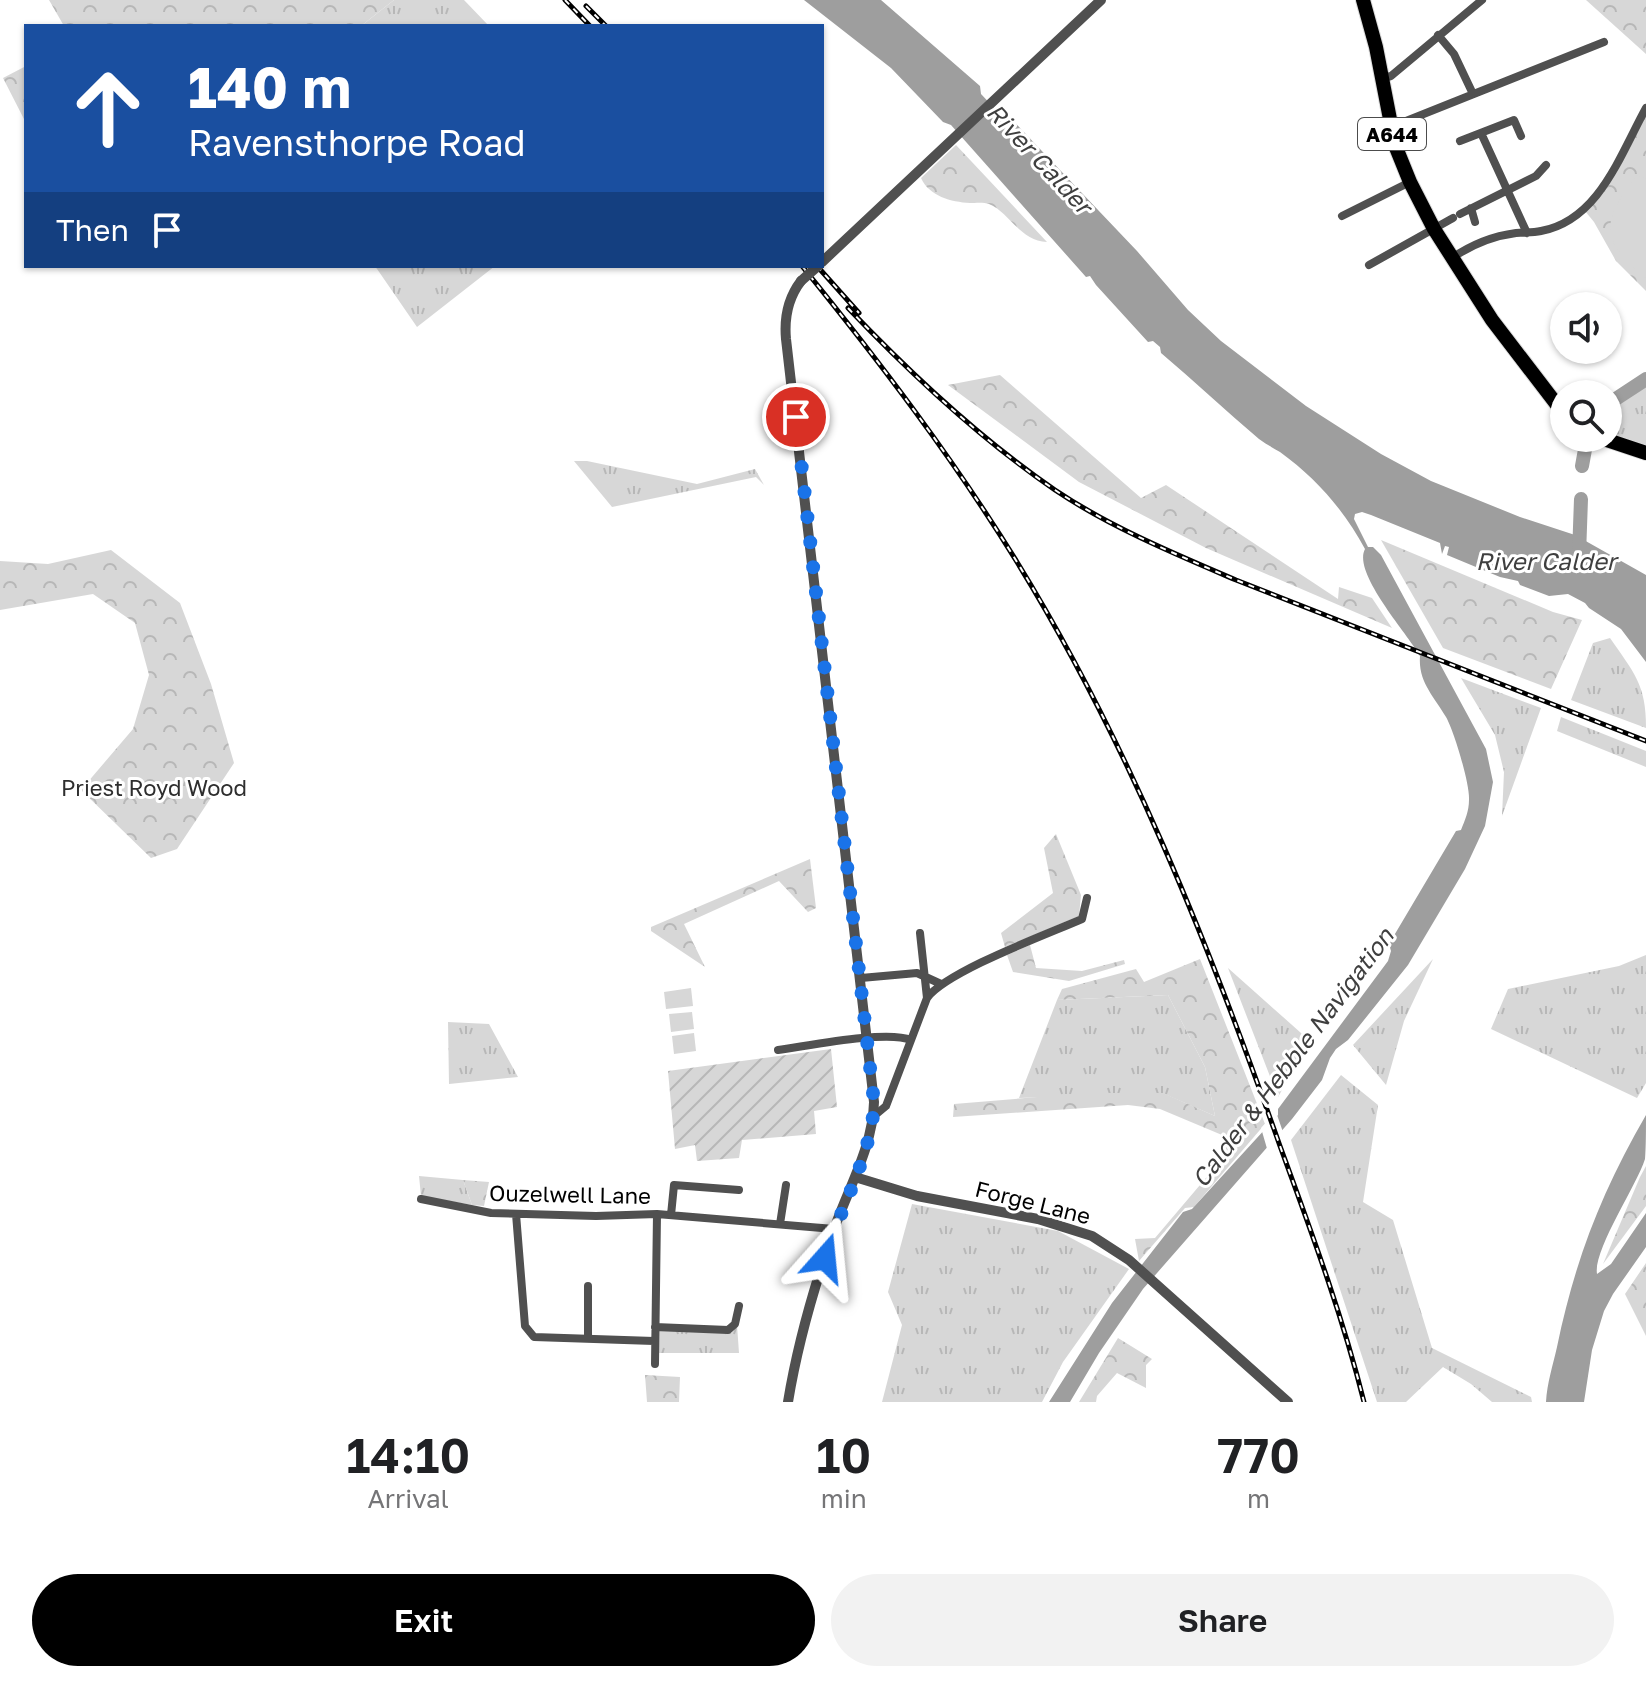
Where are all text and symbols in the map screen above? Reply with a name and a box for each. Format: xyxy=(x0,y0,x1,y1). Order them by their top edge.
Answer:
text: 140 m xyxy=(188,53,351,120)
icon: ahead xyxy=(56,56,160,160)
water label: River Calder xyxy=(982,97,1101,222)
road number: A644 xyxy=(1358,118,1426,150)
text: Ravensthorpe Road xyxy=(188,121,526,164)
icon: arrive xyxy=(145,208,189,252)
text: Then xyxy=(56,212,129,248)
map controls xyxy=(1550,292,1622,452)
button: sound xyxy=(1550,292,1622,364)
button: search xyxy=(1550,380,1622,452)
pin xyxy=(762,383,830,451)
icon: arrive xyxy=(774,395,818,439)
water label: River Calder xyxy=(1476,546,1620,575)
park label: Priest Royd Wood xyxy=(61,774,247,801)
water label: Calder & Hebble Navigation xyxy=(1185,921,1400,1193)
street label: Forge Lane xyxy=(973,1175,1093,1229)
street label: Ouzelwell Lane xyxy=(489,1179,651,1209)
position arrow xyxy=(783,1216,867,1300)
text: 14:10 xyxy=(346,1426,470,1484)
text: 10 xyxy=(816,1426,871,1484)
text: 770 xyxy=(1217,1426,1300,1484)
text: Arrival xyxy=(367,1483,449,1514)
text: min xyxy=(821,1483,867,1514)
text: m xyxy=(1247,1483,1270,1514)
button: Exit xyxy=(32,1574,815,1666)
button: Share xyxy=(831,1574,1614,1666)

